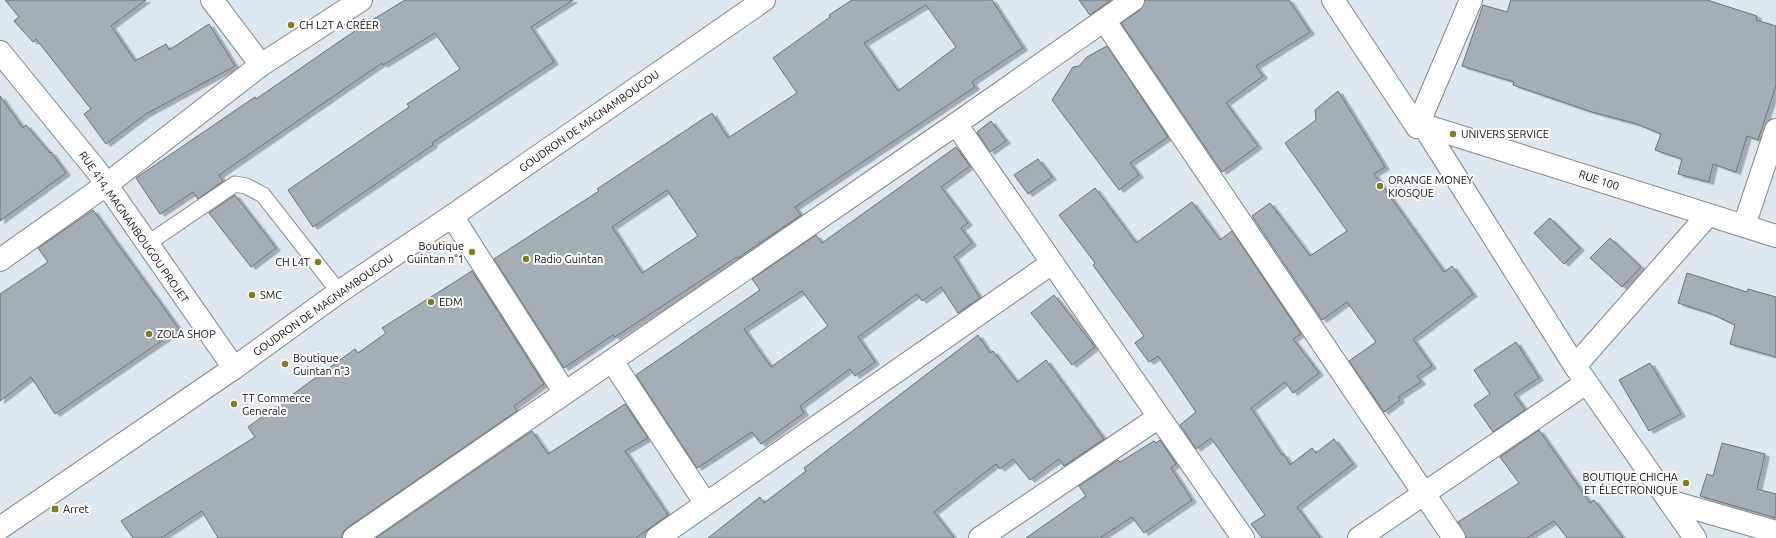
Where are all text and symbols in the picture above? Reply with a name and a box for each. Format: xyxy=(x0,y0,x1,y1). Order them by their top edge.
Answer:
place label: CH L2T A CRÉER xyxy=(299,18,379,31)
marker: CH L2T A CRÉER xyxy=(286,20,296,30)
street label: GOUDRON DE MAGNAMBOUGOU xyxy=(517,68,661,174)
place label: UNIVERS SERVICE xyxy=(1461,128,1549,140)
marker: UNIVERS SERVICE xyxy=(1448,129,1458,139)
street label: RUE 414, MAGNANBOUGOU PROJET xyxy=(77,149,191,305)
street label: RUE 100 xyxy=(1577,168,1621,192)
place label: ORANGE MONEY KIOSQUE xyxy=(1388,174,1474,199)
marker: ORANGE MONEY KIOSQUE xyxy=(1375,181,1385,191)
place label: Boutique Guintan n°1 xyxy=(407,240,464,265)
marker: Boutique Guintan n°1 xyxy=(467,247,477,257)
street label: GOUDRON DE MAGNAMBOUGOU xyxy=(251,252,395,358)
place label: Radio Guintan xyxy=(534,253,603,265)
marker: Radio Guintan xyxy=(521,254,531,264)
place label: CH L4T xyxy=(275,256,310,268)
marker: CH L4T xyxy=(313,257,323,267)
place label: SMC xyxy=(260,289,282,301)
marker: SMC xyxy=(247,290,257,300)
place label: EDM xyxy=(439,296,463,308)
marker: EDM xyxy=(426,297,436,307)
place label: ZOLA SHOP xyxy=(157,328,216,340)
marker: ZOLA SHOP xyxy=(144,329,154,339)
place label: Boutique Guintan n°3 xyxy=(293,352,350,377)
marker: Boutique Guintan n°3 xyxy=(280,359,290,369)
place label: TT Commerce Generale xyxy=(242,392,311,417)
marker: TT Commerce Generale xyxy=(229,399,239,409)
place label: BOUTIQUE CHICHA ET ÉLECTRONIQUE xyxy=(1583,471,1679,496)
marker: BOUTIQUE CHICHA ET ÉLECTRONIQUE xyxy=(1681,478,1691,488)
place label: Arret xyxy=(63,503,90,515)
marker: Arret xyxy=(50,504,60,514)

